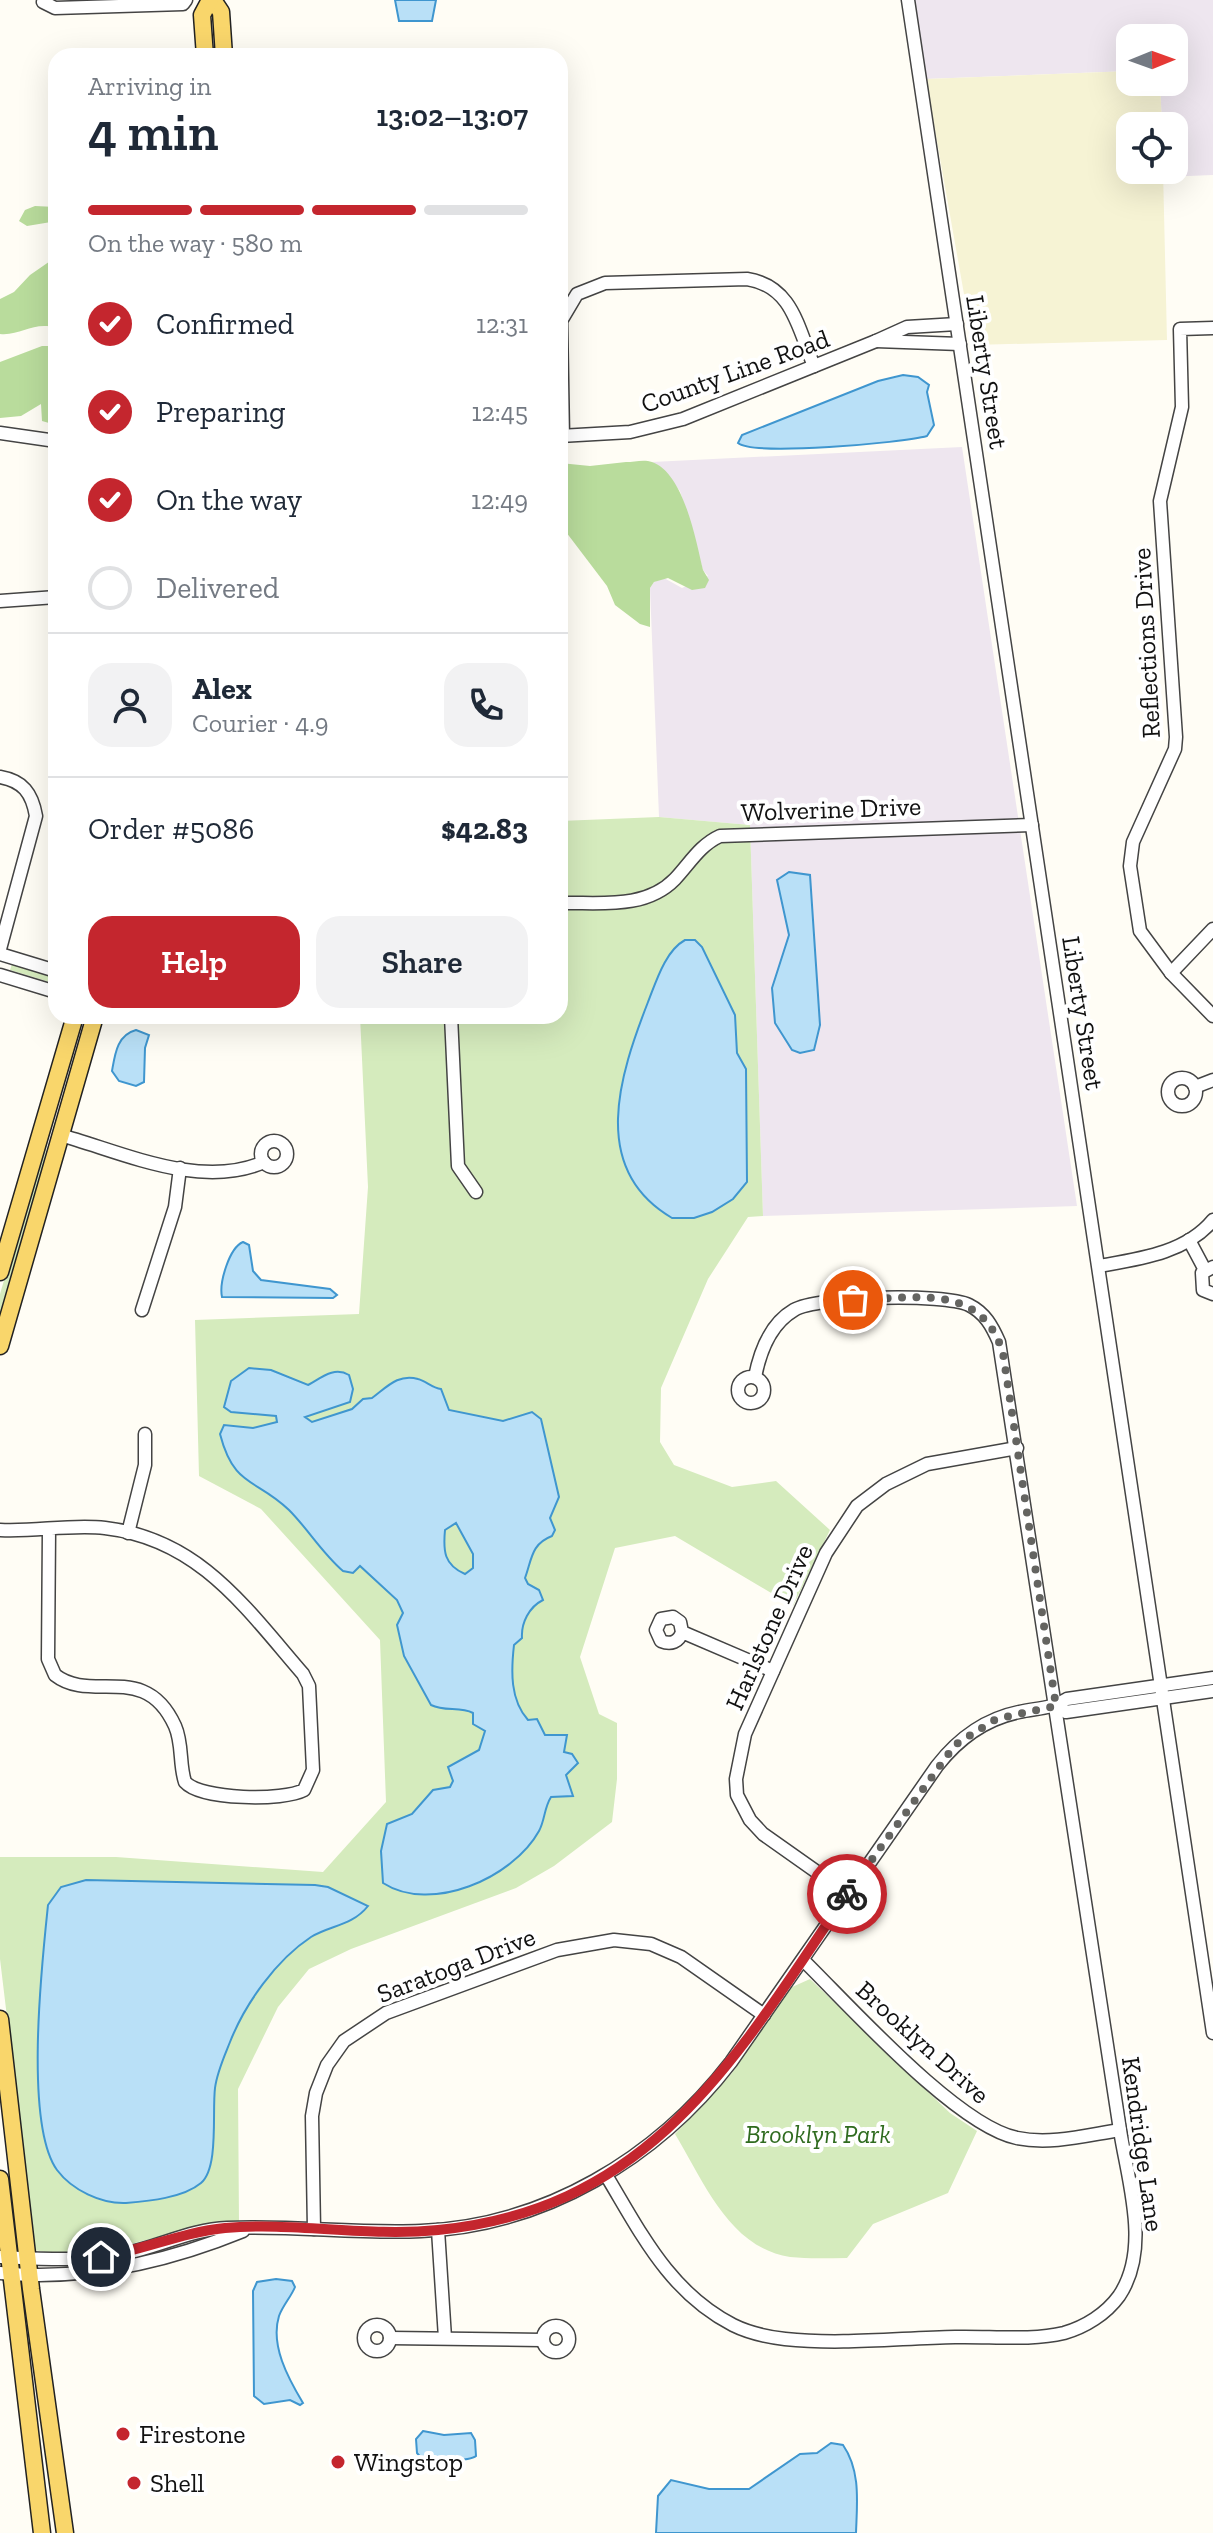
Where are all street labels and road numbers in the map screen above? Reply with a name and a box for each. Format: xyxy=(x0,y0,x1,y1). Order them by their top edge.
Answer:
street label: Liberty Street xyxy=(959,293,1015,451)
street label: County Line Road xyxy=(636,322,834,420)
street label: Reflections Drive xyxy=(1125,547,1167,739)
street label: Wolverine Drive xyxy=(740,790,922,828)
street label: Liberty Street xyxy=(1055,934,1111,1092)
street label: Harlstone Drive xyxy=(718,1539,820,1715)
street label: Saratoga Drive xyxy=(372,1920,540,2010)
street label: Brooklyn Drive xyxy=(850,1974,996,2110)
street label: Kendridge Lane xyxy=(1115,2054,1171,2234)

